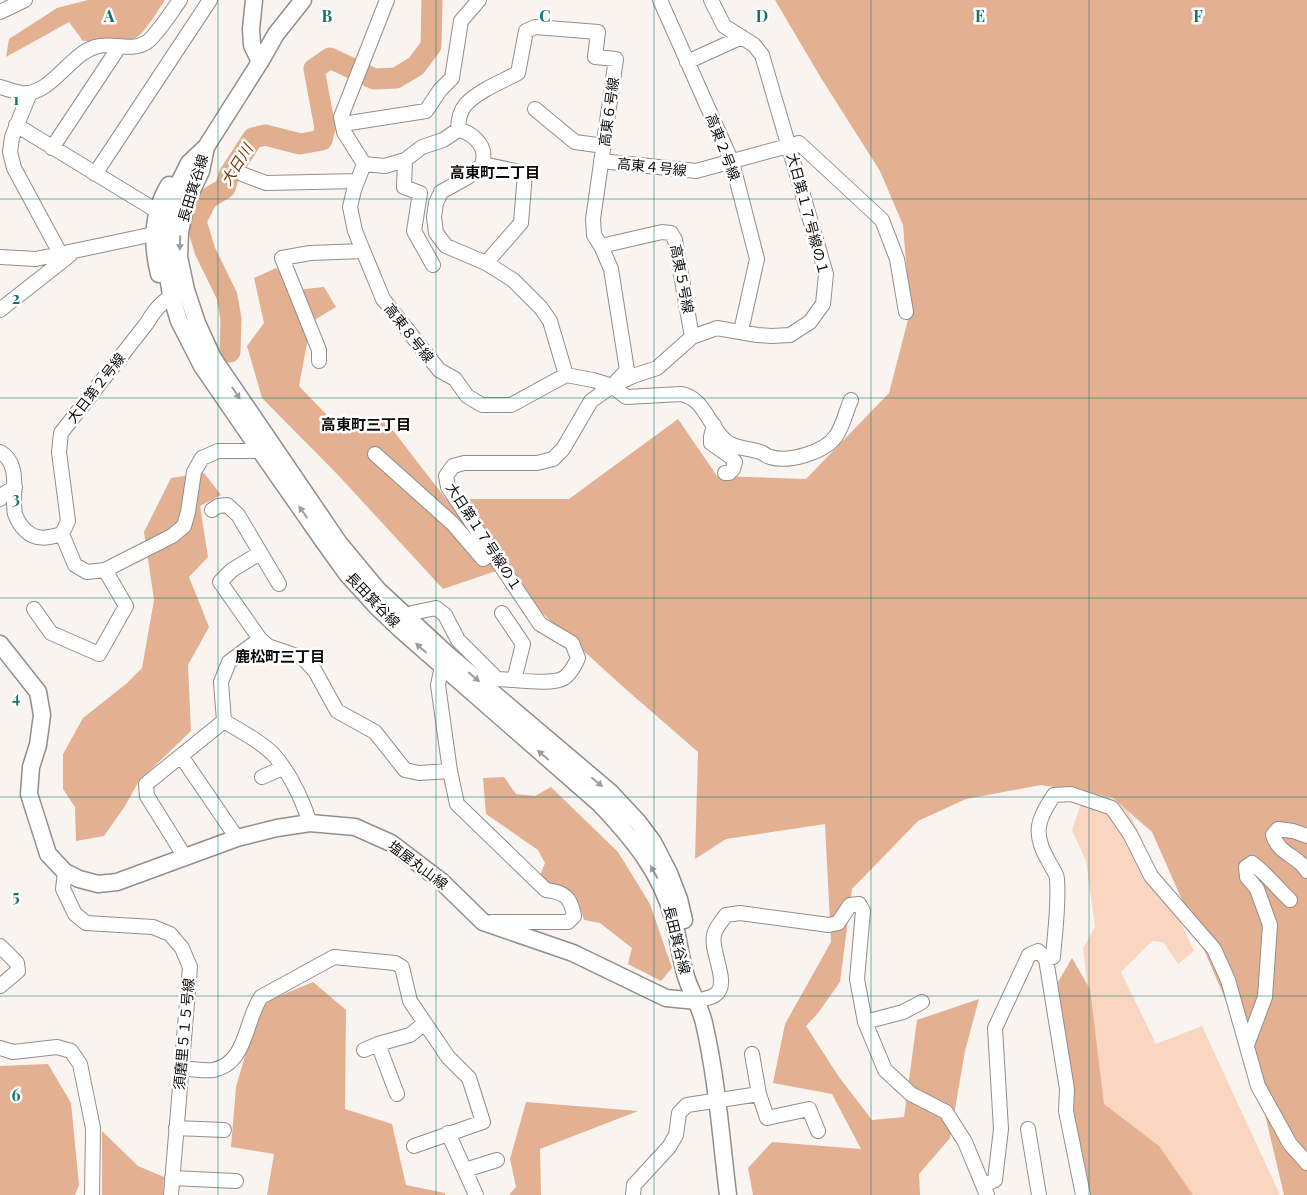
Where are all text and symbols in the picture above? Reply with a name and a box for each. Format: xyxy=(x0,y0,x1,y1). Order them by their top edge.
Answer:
text: A xyxy=(103,5,115,26)
text: B xyxy=(322,5,333,26)
text: C xyxy=(539,5,551,26)
text: D xyxy=(756,5,768,26)
text: E xyxy=(975,5,985,26)
text: F xyxy=(1193,5,1203,26)
street label: 高東６号線 xyxy=(594,76,623,148)
text: 1 xyxy=(13,88,19,109)
street label: 高東２号線 xyxy=(702,111,745,183)
water label: 大日川 xyxy=(216,138,258,189)
street label: 大日第１７号線の１ xyxy=(783,151,834,277)
street label: 長田箕谷線 xyxy=(173,152,212,224)
street label: 高東４号線 xyxy=(616,153,688,180)
district label: 高東町二丁目 xyxy=(450,162,540,182)
one-way arrow xyxy=(175,236,183,252)
street label: 高東５号線 xyxy=(666,243,698,315)
text: 2 xyxy=(12,287,20,308)
street label: 高東８号線 xyxy=(380,299,438,366)
street label: 大日第２号線 xyxy=(62,349,129,427)
one-way arrow xyxy=(231,386,241,400)
district label: 高東町三丁目 xyxy=(321,414,411,434)
street label: 大日第１７号線の１ xyxy=(442,479,527,595)
text: 3 xyxy=(12,487,20,508)
one-way arrow xyxy=(298,506,308,519)
street label: 長田箕谷線 xyxy=(342,568,405,631)
one-way arrow xyxy=(415,642,428,653)
district label: 鹿松町三丁目 xyxy=(235,646,325,666)
one-way arrow xyxy=(467,671,480,682)
text: 4 xyxy=(12,686,20,707)
one-way arrow xyxy=(538,749,550,761)
one-way arrow xyxy=(591,777,604,788)
street label: 塩屋丸山線 xyxy=(385,836,452,893)
one-way arrow xyxy=(650,865,658,880)
text: 5 xyxy=(12,885,20,906)
street label: 長田箕谷線 xyxy=(660,904,695,976)
street label: 須磨里５１５号線 xyxy=(169,977,198,1091)
text: 6 xyxy=(12,1084,21,1105)

